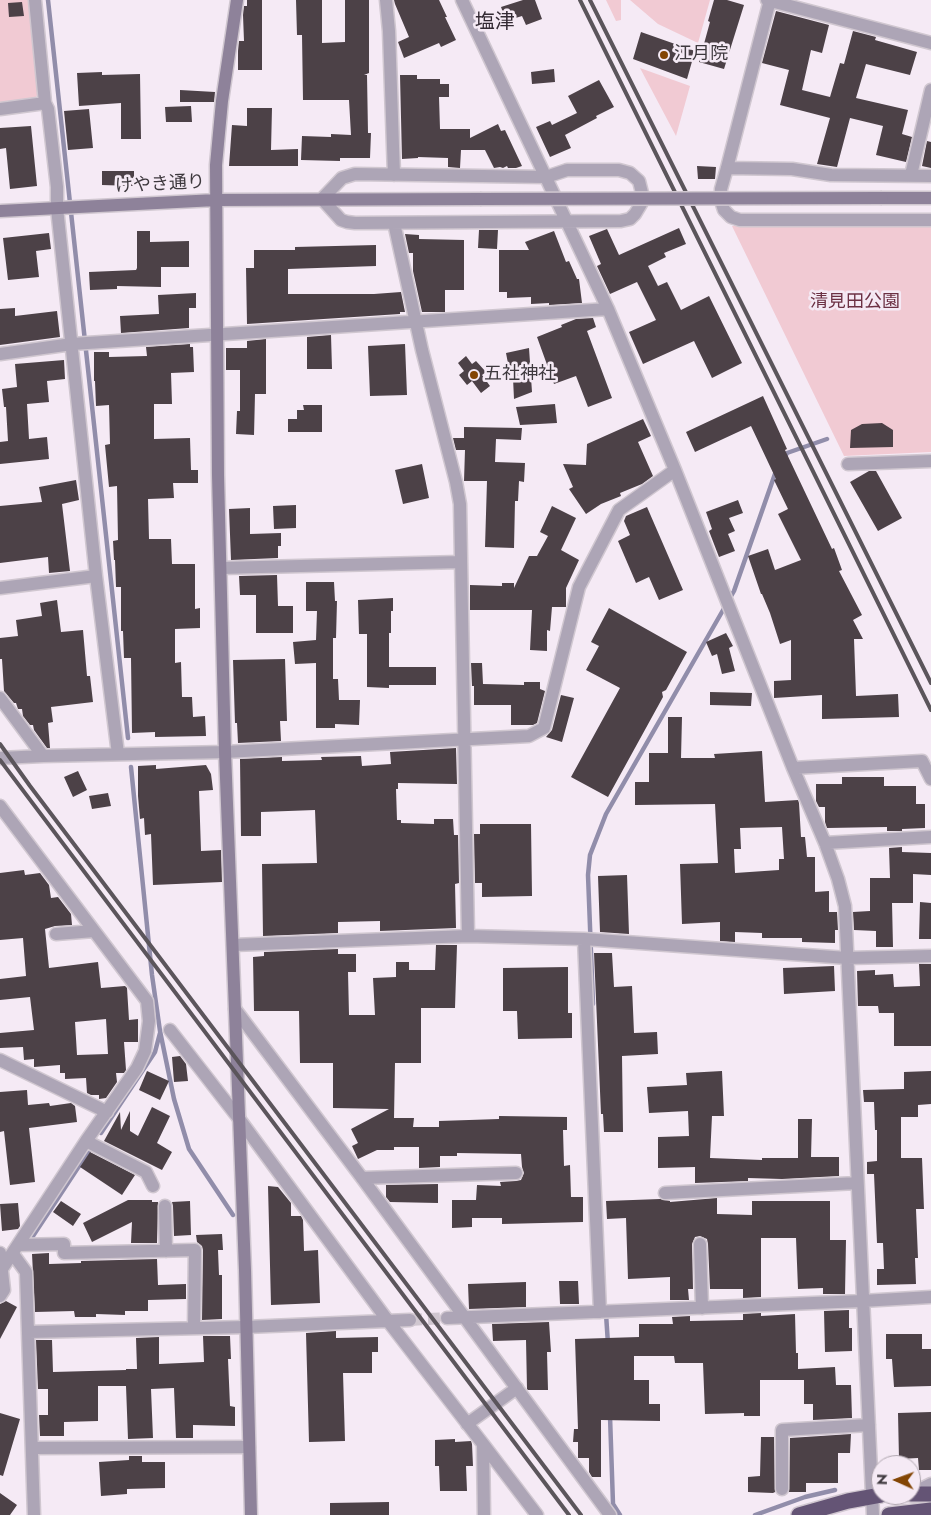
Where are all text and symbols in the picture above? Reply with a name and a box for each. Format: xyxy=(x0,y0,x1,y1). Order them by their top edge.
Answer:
district label: 塩津 xyxy=(475,11,515,35)
place label: 江月院 xyxy=(674,44,728,66)
marker: 江月院 xyxy=(658,49,670,61)
street label: けやき通り xyxy=(114,172,206,198)
park label: 清見田公園 xyxy=(810,292,900,314)
place label: 五社神社 xyxy=(484,364,556,386)
marker: 五社神社 xyxy=(468,369,480,381)
north arrow xyxy=(871,1455,921,1505)
text: N xyxy=(872,1474,892,1485)

